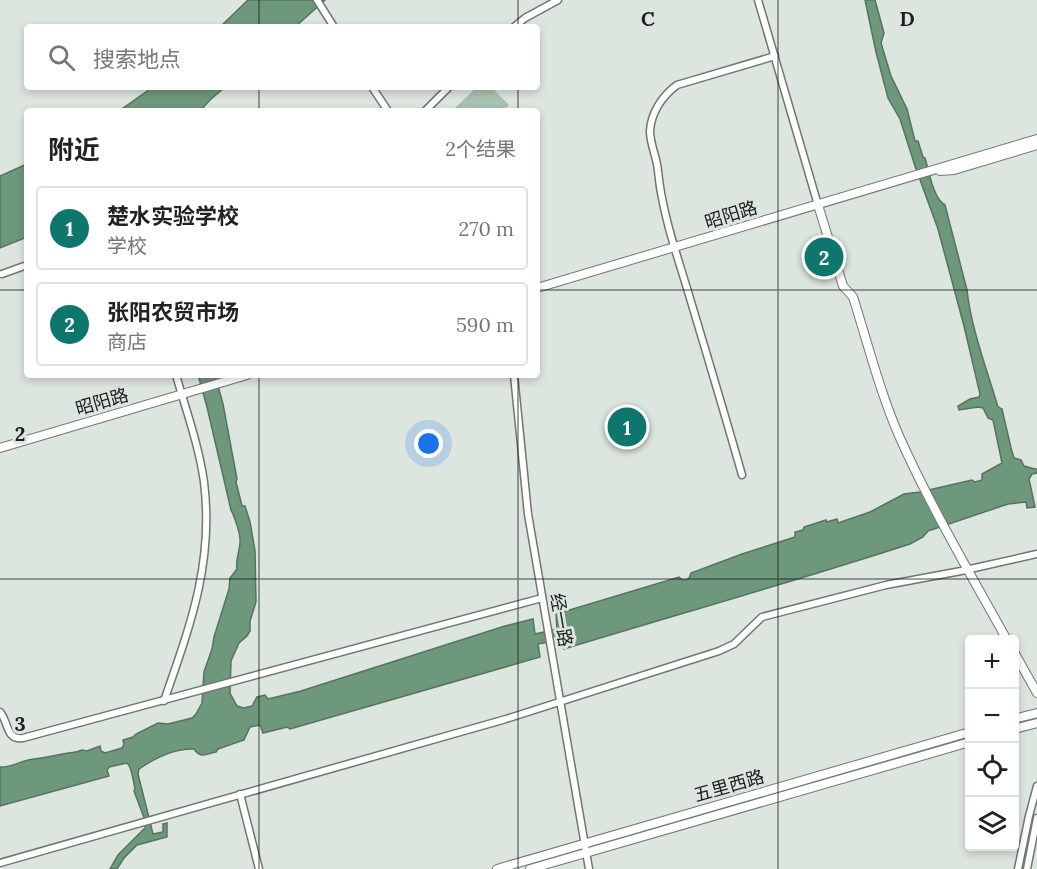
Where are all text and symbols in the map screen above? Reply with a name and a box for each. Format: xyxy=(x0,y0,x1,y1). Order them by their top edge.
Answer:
text: C xyxy=(641,6,655,31)
text: D xyxy=(899,6,915,31)
search box xyxy=(24,24,540,90)
icon: search xyxy=(45,41,78,74)
text: 搜索地点 xyxy=(93,45,181,73)
text: 附近 xyxy=(48,133,100,166)
text: 2个结果 xyxy=(445,136,516,161)
street label: 昭阳路 xyxy=(702,196,760,233)
text: 楚水实验学校 xyxy=(107,202,239,230)
text: 1 xyxy=(65,216,74,241)
text: 270 m xyxy=(458,216,514,241)
text: 学校 xyxy=(107,233,147,258)
pin: 2 xyxy=(804,234,844,280)
text: 张阳农贸市场 xyxy=(107,298,239,326)
text: 2 xyxy=(64,312,75,337)
text: 590 m xyxy=(456,312,514,337)
text: 商店 xyxy=(107,329,147,354)
street label: 昭阳路 xyxy=(73,383,131,420)
pin: 1 xyxy=(608,404,646,450)
text: 2 xyxy=(15,421,25,446)
your location xyxy=(414,429,443,458)
street label: 经一路 xyxy=(545,591,578,648)
map controls xyxy=(965,635,1019,851)
button: + xyxy=(965,635,1019,689)
button: − xyxy=(965,689,1019,743)
text: 3 xyxy=(14,711,26,736)
button: locate xyxy=(965,743,1019,797)
street label: 五里西路 xyxy=(691,765,767,806)
button: layers xyxy=(965,797,1019,851)

